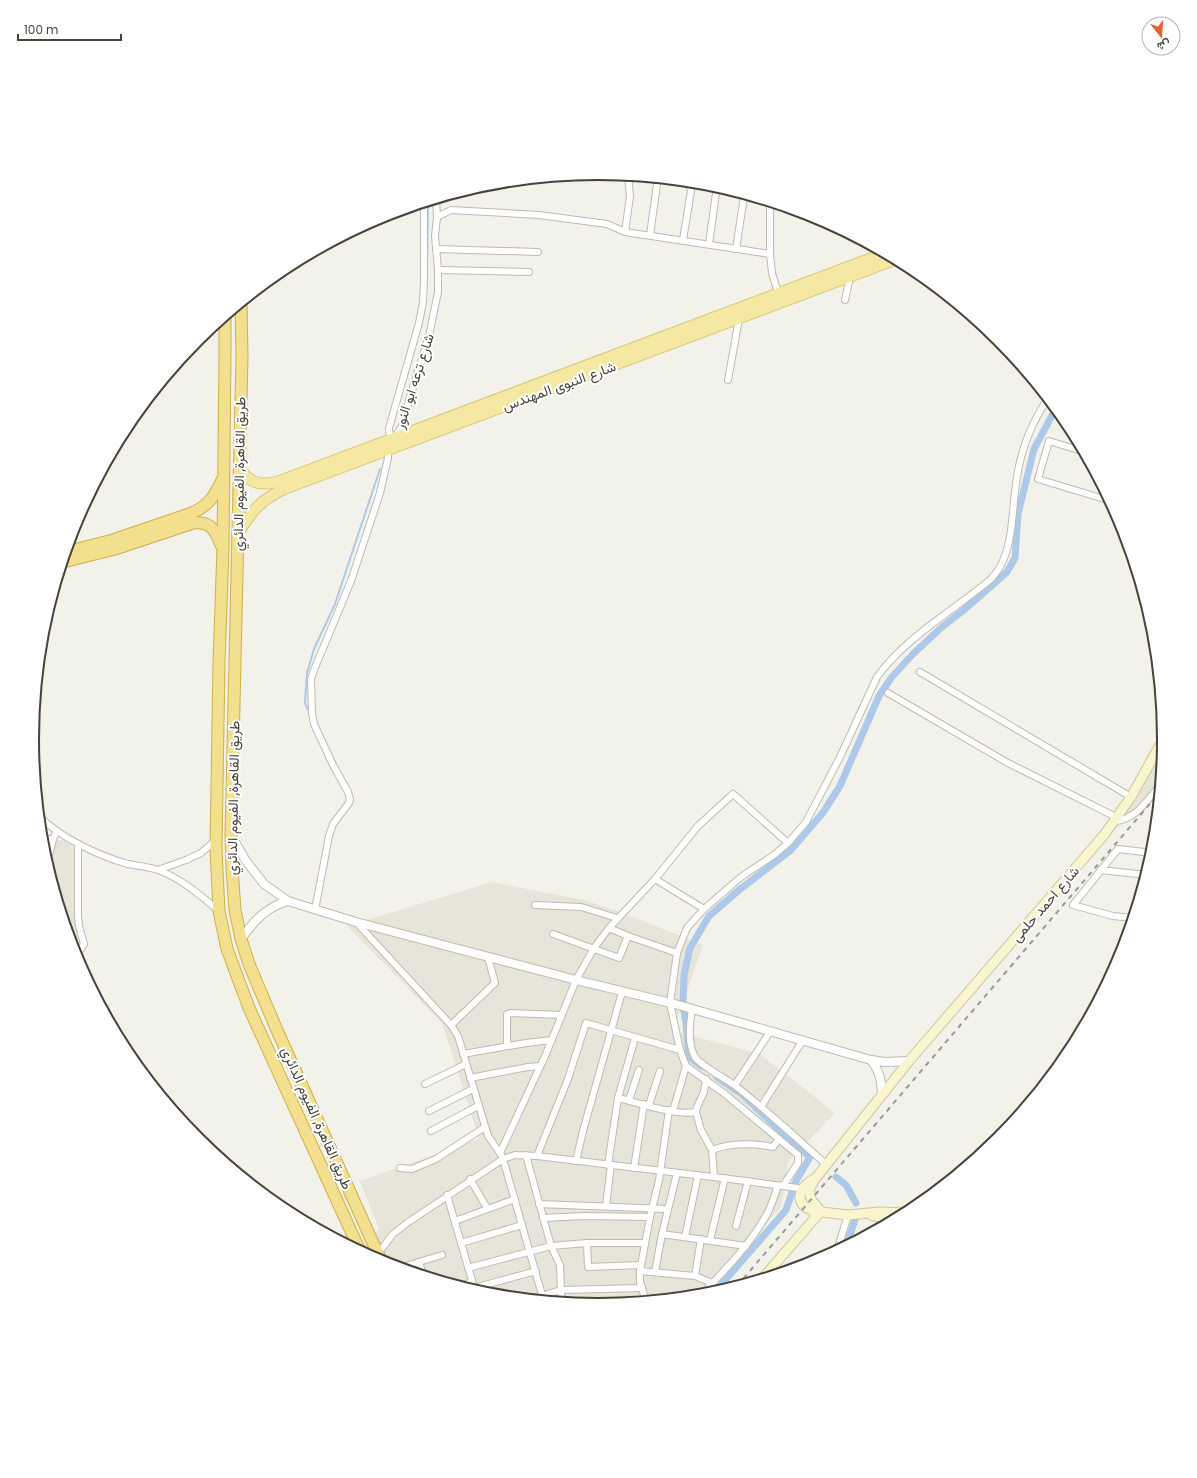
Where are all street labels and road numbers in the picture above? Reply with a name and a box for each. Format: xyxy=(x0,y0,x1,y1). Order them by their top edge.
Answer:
street label: شارع ترعه ابو النور xyxy=(389,331,440,433)
street label: شارع النبوى المهندس xyxy=(499,356,619,417)
street label: طريق القاهرة, الفيوم الدائري xyxy=(228,397,252,551)
street label: طريق القاهرة, الفيوم الدائري xyxy=(222,721,246,875)
street label: شارع احمد حلمى xyxy=(1006,862,1084,947)
street label: طريق القاهرة, الفيوم الدائري xyxy=(275,1043,358,1193)

